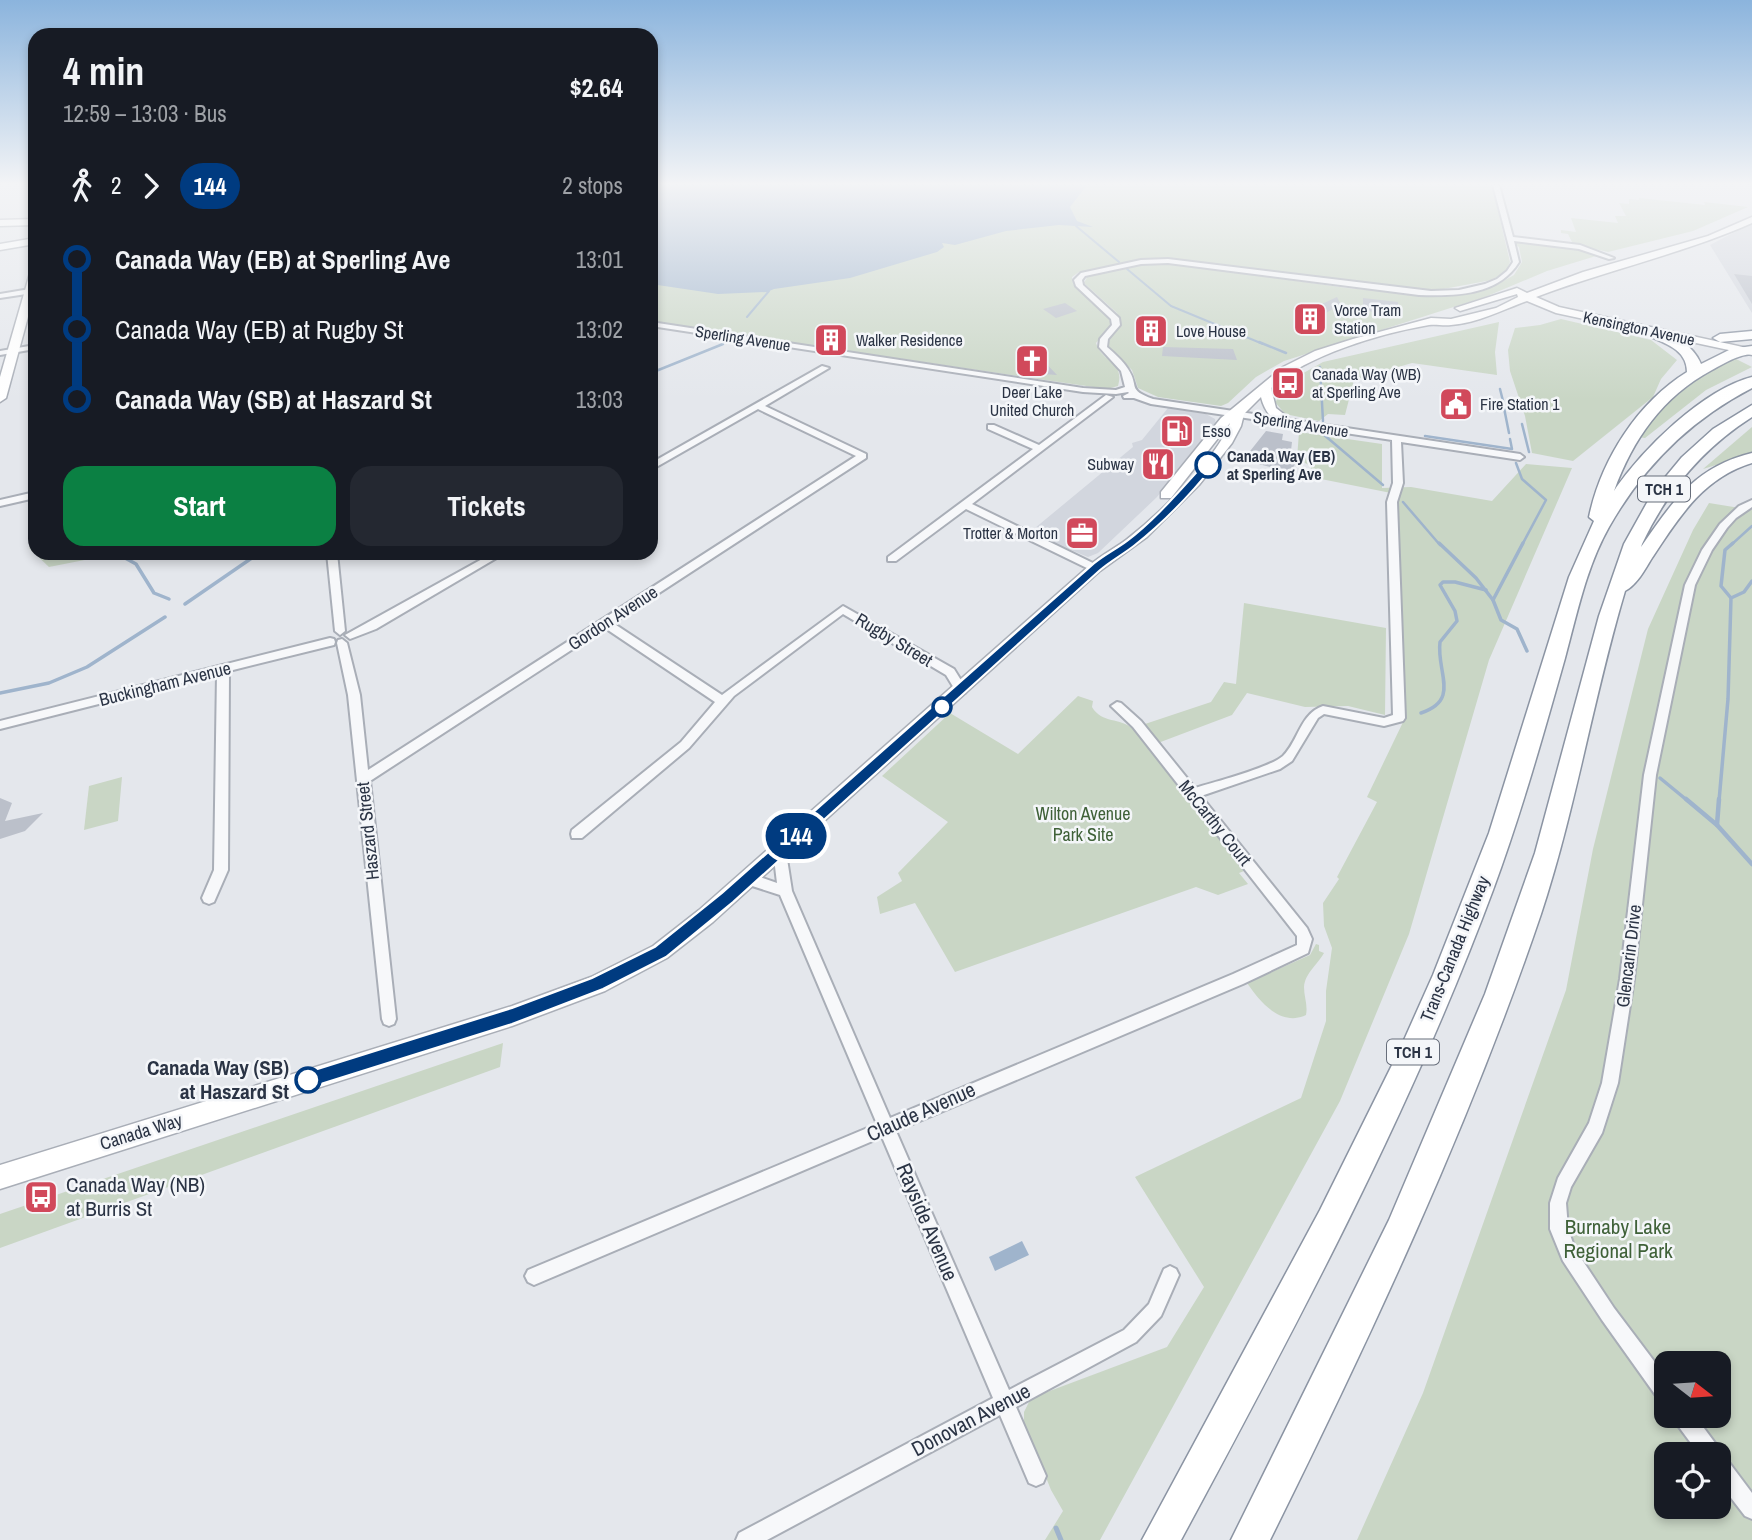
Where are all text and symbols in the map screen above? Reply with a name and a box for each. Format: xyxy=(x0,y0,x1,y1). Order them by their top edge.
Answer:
text: 4 min xyxy=(63,46,144,97)
text: $2.64 xyxy=(570,70,623,105)
text: 12:59 – 13:03 · Bus xyxy=(63,98,227,129)
icon: walk xyxy=(63,167,101,205)
icon: forward xyxy=(132,167,170,205)
text: 2 xyxy=(111,170,122,201)
text: 144 xyxy=(194,170,226,202)
text: 2 stops xyxy=(562,170,623,201)
text: Canada Way (EB) at Sperling Ave xyxy=(115,242,450,277)
text: 13:01 xyxy=(576,244,623,275)
place label: Vorce Tram Station xyxy=(1334,299,1401,339)
building icon: Vorce Tram Station xyxy=(1291,300,1329,338)
street label: Kensington Avenue xyxy=(1581,305,1697,351)
text: Canada Way (EB) at Rugby St xyxy=(115,312,403,347)
building icon: Love House xyxy=(1132,312,1170,350)
text: 13:02 xyxy=(576,314,623,345)
street label: Sperling Avenue xyxy=(694,320,792,356)
place label: Love House xyxy=(1176,320,1246,342)
building icon: Walker Residence xyxy=(812,321,850,359)
place label: Walker Residence xyxy=(856,329,963,351)
church icon: Deer Lake United Church xyxy=(1013,342,1051,380)
place label: Canada Way (WB) at Sperling Ave xyxy=(1312,363,1421,403)
bus stop icon: Canada Way (WB) at Sperling Ave xyxy=(1269,364,1307,402)
place label: Deer Lake United Church xyxy=(990,381,1074,421)
text: Canada Way (SB) at Haszard St xyxy=(115,382,432,417)
text: 13:03 xyxy=(576,384,623,415)
public building icon: Fire Station 1 xyxy=(1437,385,1475,423)
place label: Fire Station 1 xyxy=(1480,393,1560,415)
street label: Sperling Avenue xyxy=(1252,406,1350,442)
fuel station icon: Esso xyxy=(1158,412,1196,450)
place label: Esso xyxy=(1202,420,1231,442)
restaurant icon: Subway xyxy=(1139,445,1177,483)
place label: Canada Way (EB) at Sperling Ave xyxy=(1227,445,1335,485)
marker: Canada Way (EB) at Sperling Ave xyxy=(1195,452,1221,478)
place label: Subway xyxy=(1087,453,1134,475)
button: Start xyxy=(63,466,336,546)
button: Tickets xyxy=(350,466,623,546)
road number: TCH 1 xyxy=(1638,476,1690,502)
office icon: Trotter & Morton xyxy=(1063,514,1101,552)
place label: Trotter & Morton xyxy=(963,522,1058,544)
street label: Gordon Avenue xyxy=(563,579,662,656)
street label: Rugby Street xyxy=(851,607,938,672)
street label: Buckingham Avenue xyxy=(96,655,233,712)
unlabelled marker xyxy=(932,697,952,717)
street label: McCarthy Court xyxy=(1173,775,1258,871)
street label: Haszard Street xyxy=(350,781,385,881)
park label: Wilton Avenue Park Site xyxy=(1036,801,1130,847)
line badge: 144 xyxy=(756,813,836,859)
text: 144 xyxy=(780,820,812,852)
street label: Trans-Canada Highway xyxy=(1414,872,1495,1026)
street label: Glencarin Drive xyxy=(1610,903,1647,1009)
road number: TCH 1 xyxy=(1387,1040,1439,1064)
place label: Canada Way (SB) at Haszard St xyxy=(147,1053,289,1106)
marker: Canada Way (SB) at Haszard St xyxy=(295,1067,321,1093)
street label: Claude Avenue xyxy=(862,1075,980,1148)
street label: Canada Way xyxy=(97,1107,186,1156)
street label: Rayside Avenue xyxy=(890,1159,965,1285)
place label: Canada Way (NB) at Burris St xyxy=(66,1170,205,1223)
bus stop icon: Canada Way (NB) at Burris St xyxy=(22,1178,60,1216)
park label: Burnaby Lake Regional Park xyxy=(1563,1212,1673,1265)
north arrow xyxy=(1654,1351,1731,1428)
map controls xyxy=(1654,1351,1731,1519)
street label: Donovan Avenue xyxy=(906,1376,1035,1463)
button: locate xyxy=(1654,1442,1731,1519)

